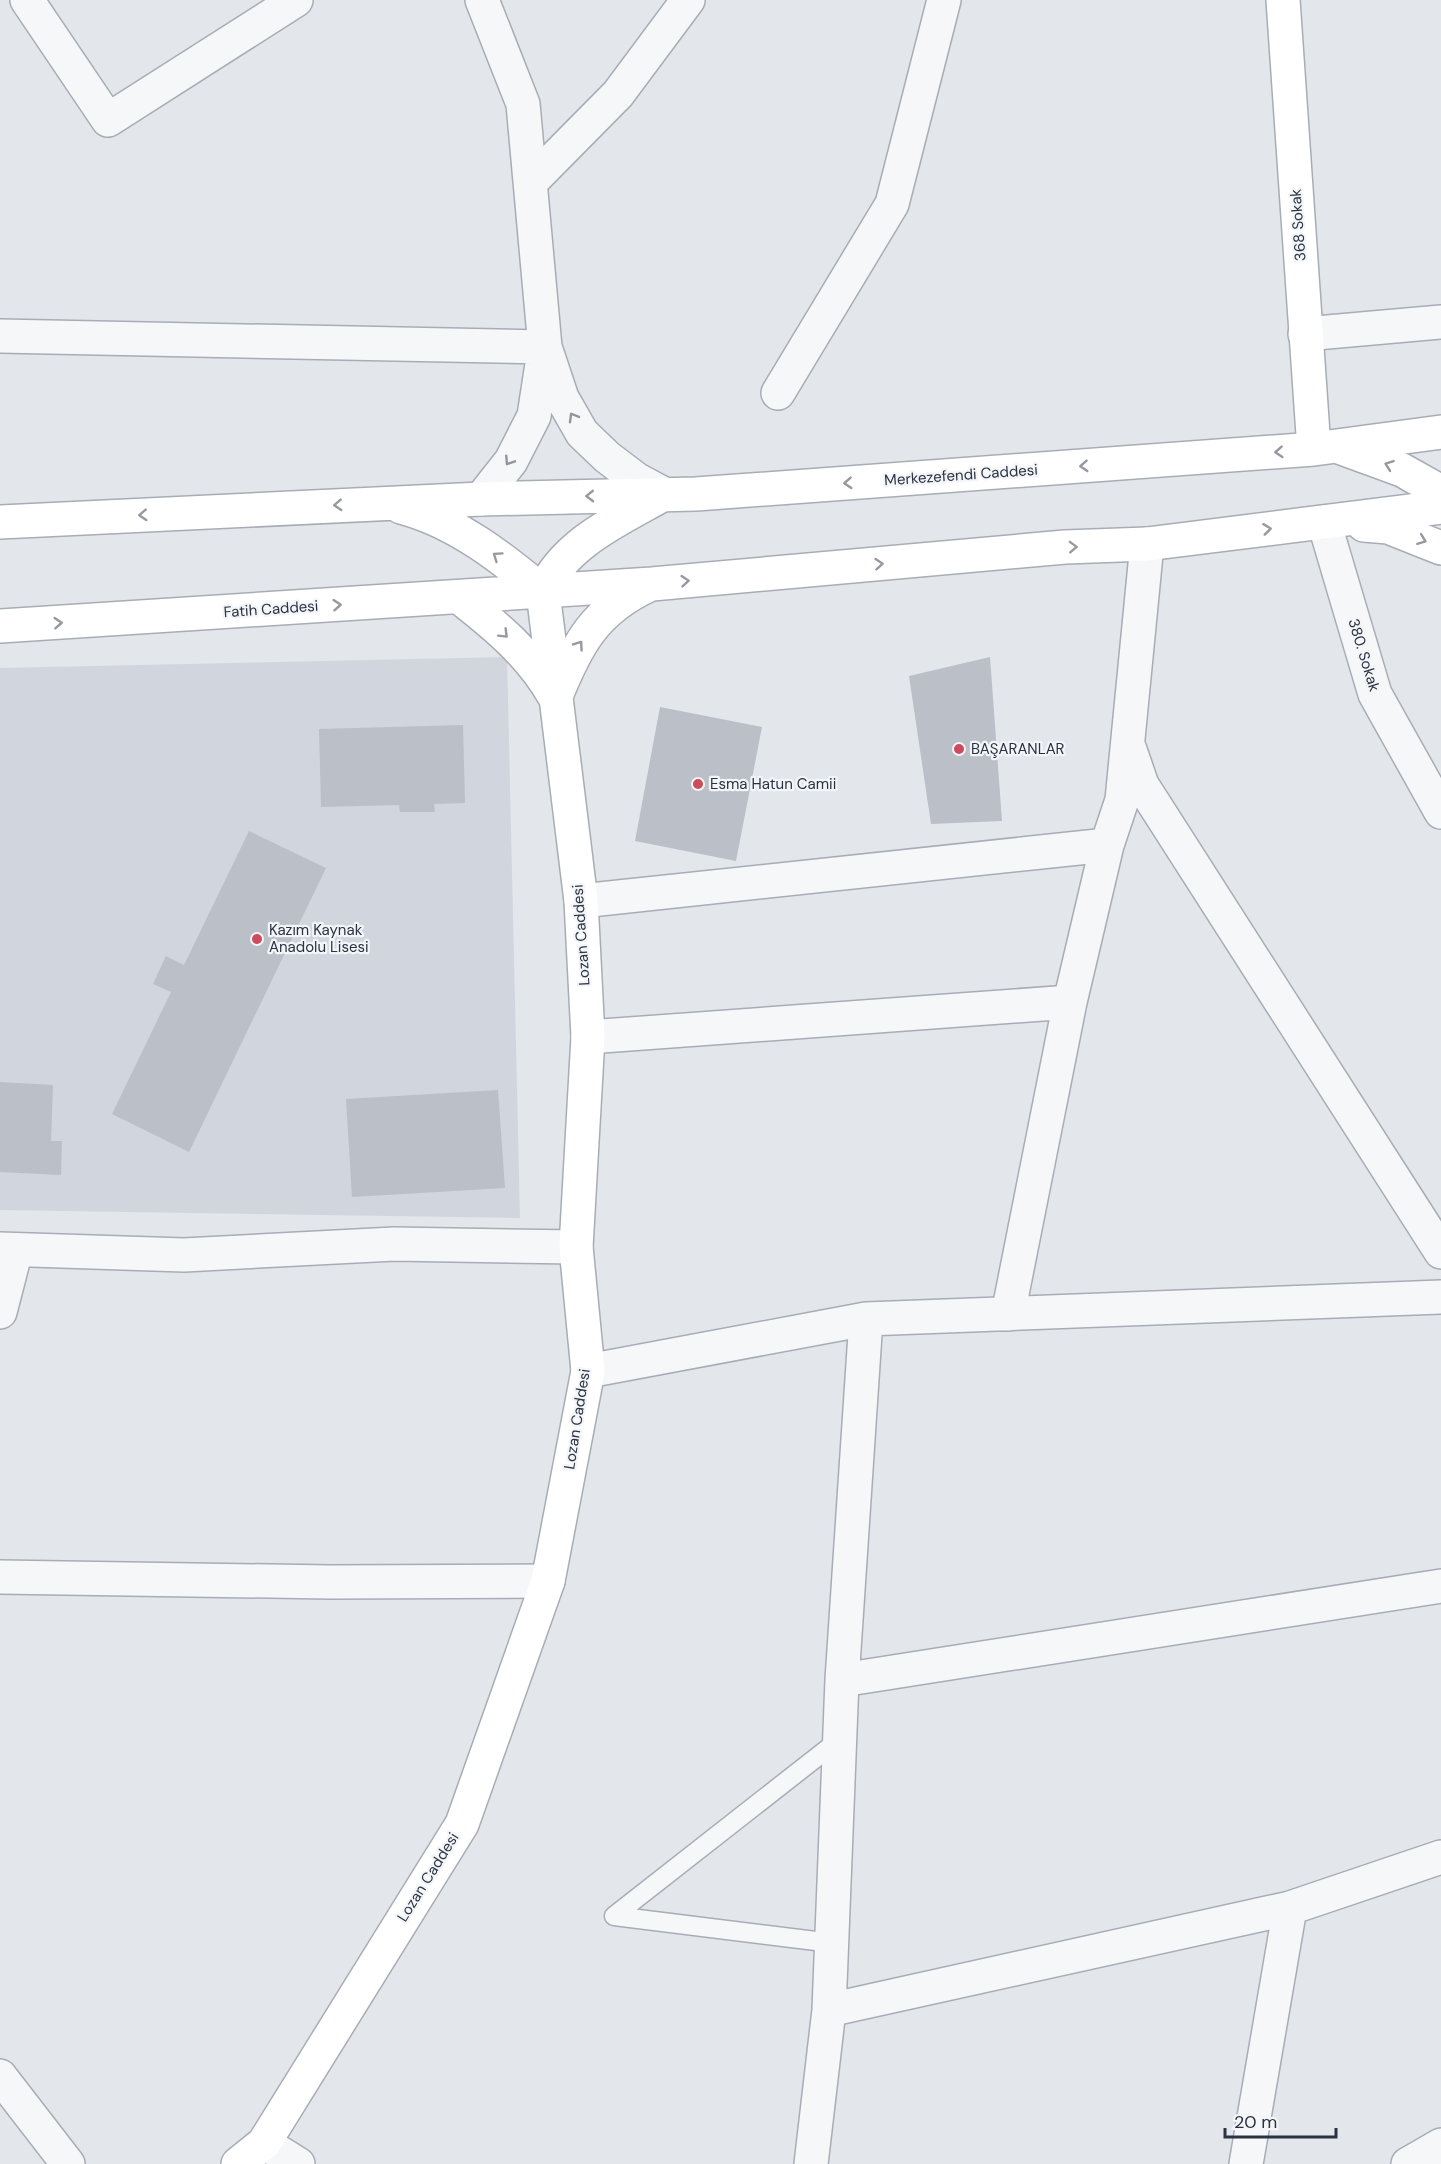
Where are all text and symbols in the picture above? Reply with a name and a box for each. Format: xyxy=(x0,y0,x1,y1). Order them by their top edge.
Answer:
street label: 368 Sokak xyxy=(1285,188,1310,262)
one-way arrow xyxy=(568,413,580,423)
one-way arrow xyxy=(1274,445,1283,458)
one-way arrow xyxy=(505,455,517,465)
one-way arrow xyxy=(1080,459,1089,472)
street label: Merkezefendi Caddesi xyxy=(884,460,1038,490)
one-way arrow xyxy=(1385,460,1396,472)
one-way arrow xyxy=(843,476,852,489)
one-way arrow xyxy=(586,490,595,502)
one-way arrow xyxy=(334,499,343,512)
one-way arrow xyxy=(139,508,148,521)
one-way arrow xyxy=(1263,523,1272,536)
one-way arrow xyxy=(1415,533,1426,545)
one-way arrow xyxy=(1069,541,1078,554)
one-way arrow xyxy=(492,552,503,563)
one-way arrow xyxy=(875,558,884,571)
one-way arrow xyxy=(680,575,689,588)
street label: Fatih Caddesi xyxy=(223,596,319,622)
one-way arrow xyxy=(332,599,341,612)
one-way arrow xyxy=(54,616,63,629)
street label: 380. Sokak xyxy=(1343,616,1385,694)
one-way arrow xyxy=(497,627,508,638)
one-way arrow xyxy=(572,640,583,651)
place label: BAŞARANLAR xyxy=(971,739,1065,759)
marker: BAŞARANLAR xyxy=(952,742,966,756)
place label: Esma Hatun Camii xyxy=(710,774,836,794)
marker: Esma Hatun Camii xyxy=(691,777,705,791)
street label: Lozan Caddesi xyxy=(567,884,595,986)
place label: Kazım Kaynak Anadolu Lisesi xyxy=(269,920,369,957)
marker: Kazım Kaynak Anadolu Lisesi xyxy=(250,932,264,946)
street label: Lozan Caddesi xyxy=(559,1367,595,1471)
street label: Lozan Caddesi xyxy=(393,1829,463,1925)
scale bar xyxy=(1225,2101,1336,2139)
text: 20 m xyxy=(1234,2110,1277,2134)

